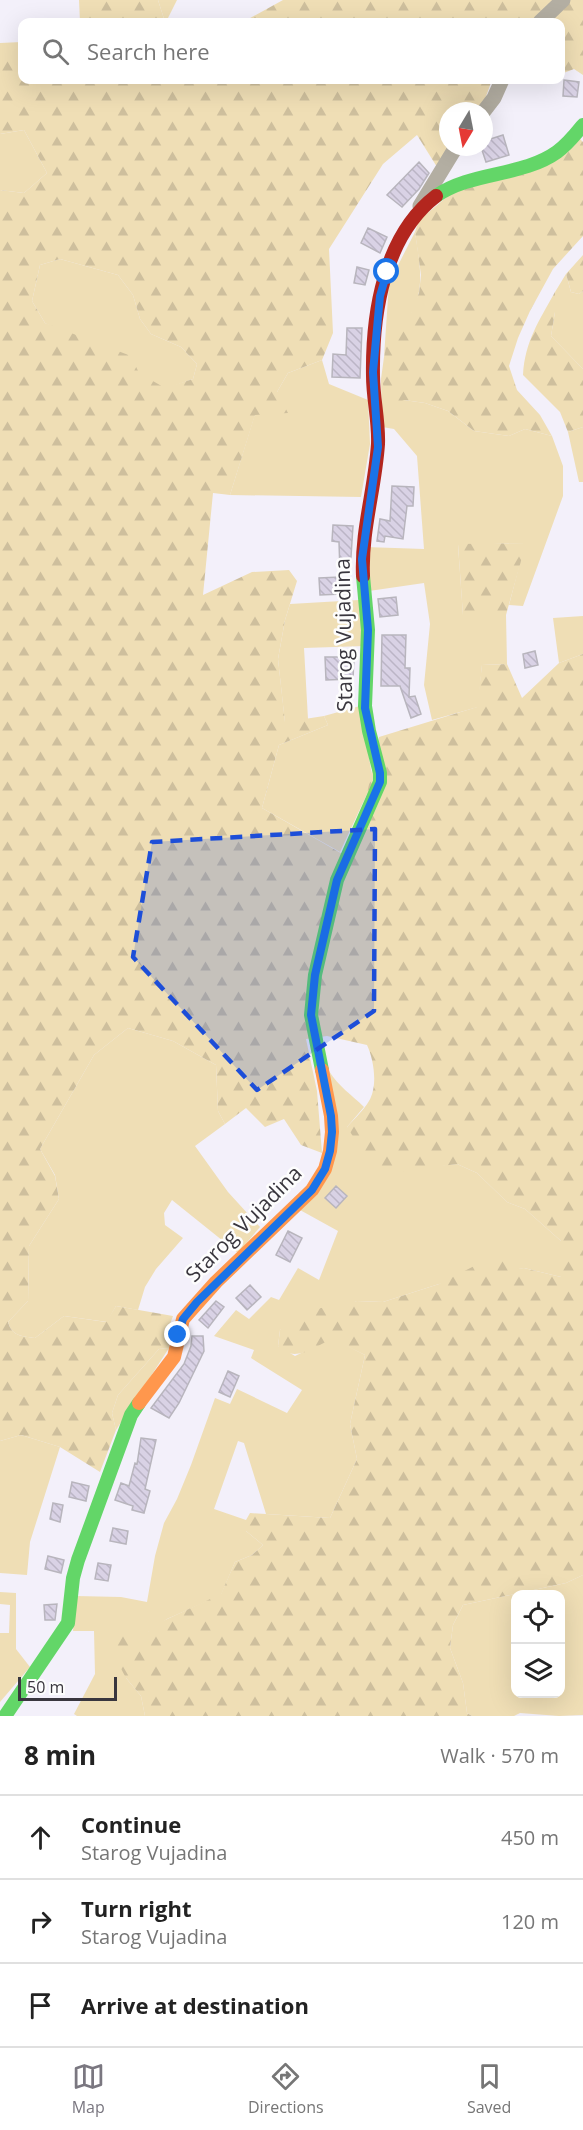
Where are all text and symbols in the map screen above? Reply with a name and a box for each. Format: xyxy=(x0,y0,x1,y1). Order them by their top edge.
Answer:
search box xyxy=(18,18,565,84)
icon: search xyxy=(39,35,72,68)
text: Search here xyxy=(87,36,210,66)
north arrow xyxy=(439,102,493,156)
route start xyxy=(373,258,399,284)
street label: Starog Vujadina xyxy=(328,558,358,712)
street label: Starog Vujadina xyxy=(179,1159,308,1288)
route end xyxy=(164,1321,190,1347)
map controls xyxy=(511,1590,565,1698)
button: locate xyxy=(511,1590,565,1644)
button: layers xyxy=(511,1644,565,1698)
scale bar xyxy=(18,1674,117,1702)
text: 50 m xyxy=(27,1676,64,1698)
text: 8 min xyxy=(24,1737,96,1773)
text: Walk · 570 m xyxy=(440,1742,559,1769)
text: Continue xyxy=(81,1809,181,1839)
icon: ahead xyxy=(24,1821,57,1854)
text: 450 m xyxy=(501,1824,559,1851)
text: Starog Vujadina xyxy=(81,1839,227,1866)
text: Turn right xyxy=(81,1893,192,1923)
icon: right xyxy=(24,1905,57,1938)
text: 120 m xyxy=(501,1908,559,1935)
text: Starog Vujadina xyxy=(81,1923,227,1950)
icon: arrive xyxy=(24,1989,57,2022)
text: Arrive at destination xyxy=(81,1990,309,2020)
tab: Map xyxy=(72,2060,105,2118)
tab: Directions xyxy=(248,2060,324,2118)
tab: Saved xyxy=(467,2060,511,2118)

